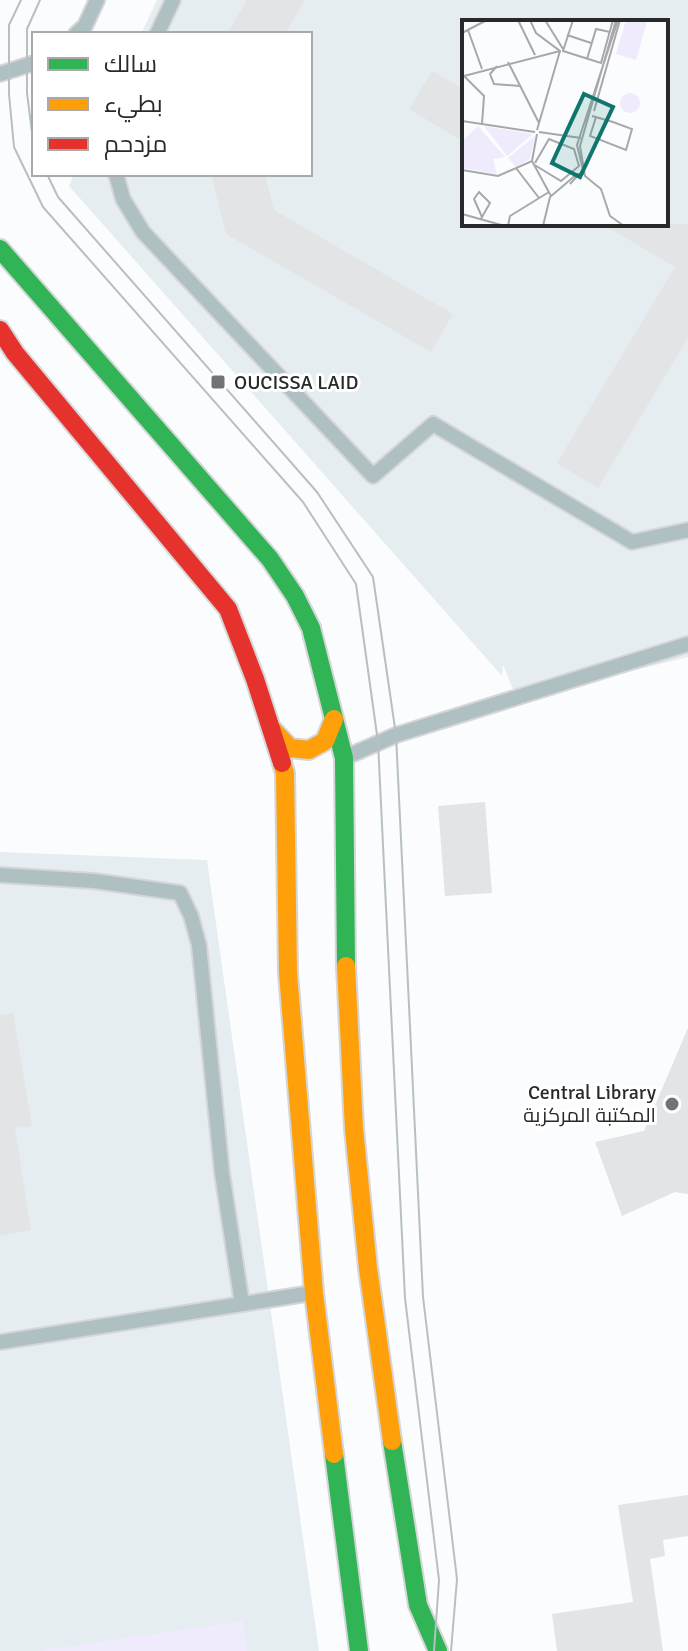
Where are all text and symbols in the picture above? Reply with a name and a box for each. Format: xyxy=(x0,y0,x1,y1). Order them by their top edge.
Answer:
inset map xyxy=(462,20,668,226)
legend xyxy=(32,32,312,176)
text: سالك xyxy=(104,49,157,79)
text: بطيء xyxy=(104,89,163,123)
text: مزدحم xyxy=(104,129,167,160)
place label: OUCISSA LAID xyxy=(234,370,358,395)
marker: OUCISSA LAID xyxy=(209,373,227,391)
place label: Central Library المكتبة المركزية xyxy=(523,1080,657,1128)
marker: Central Library المكتبة المركزية xyxy=(663,1095,681,1113)

